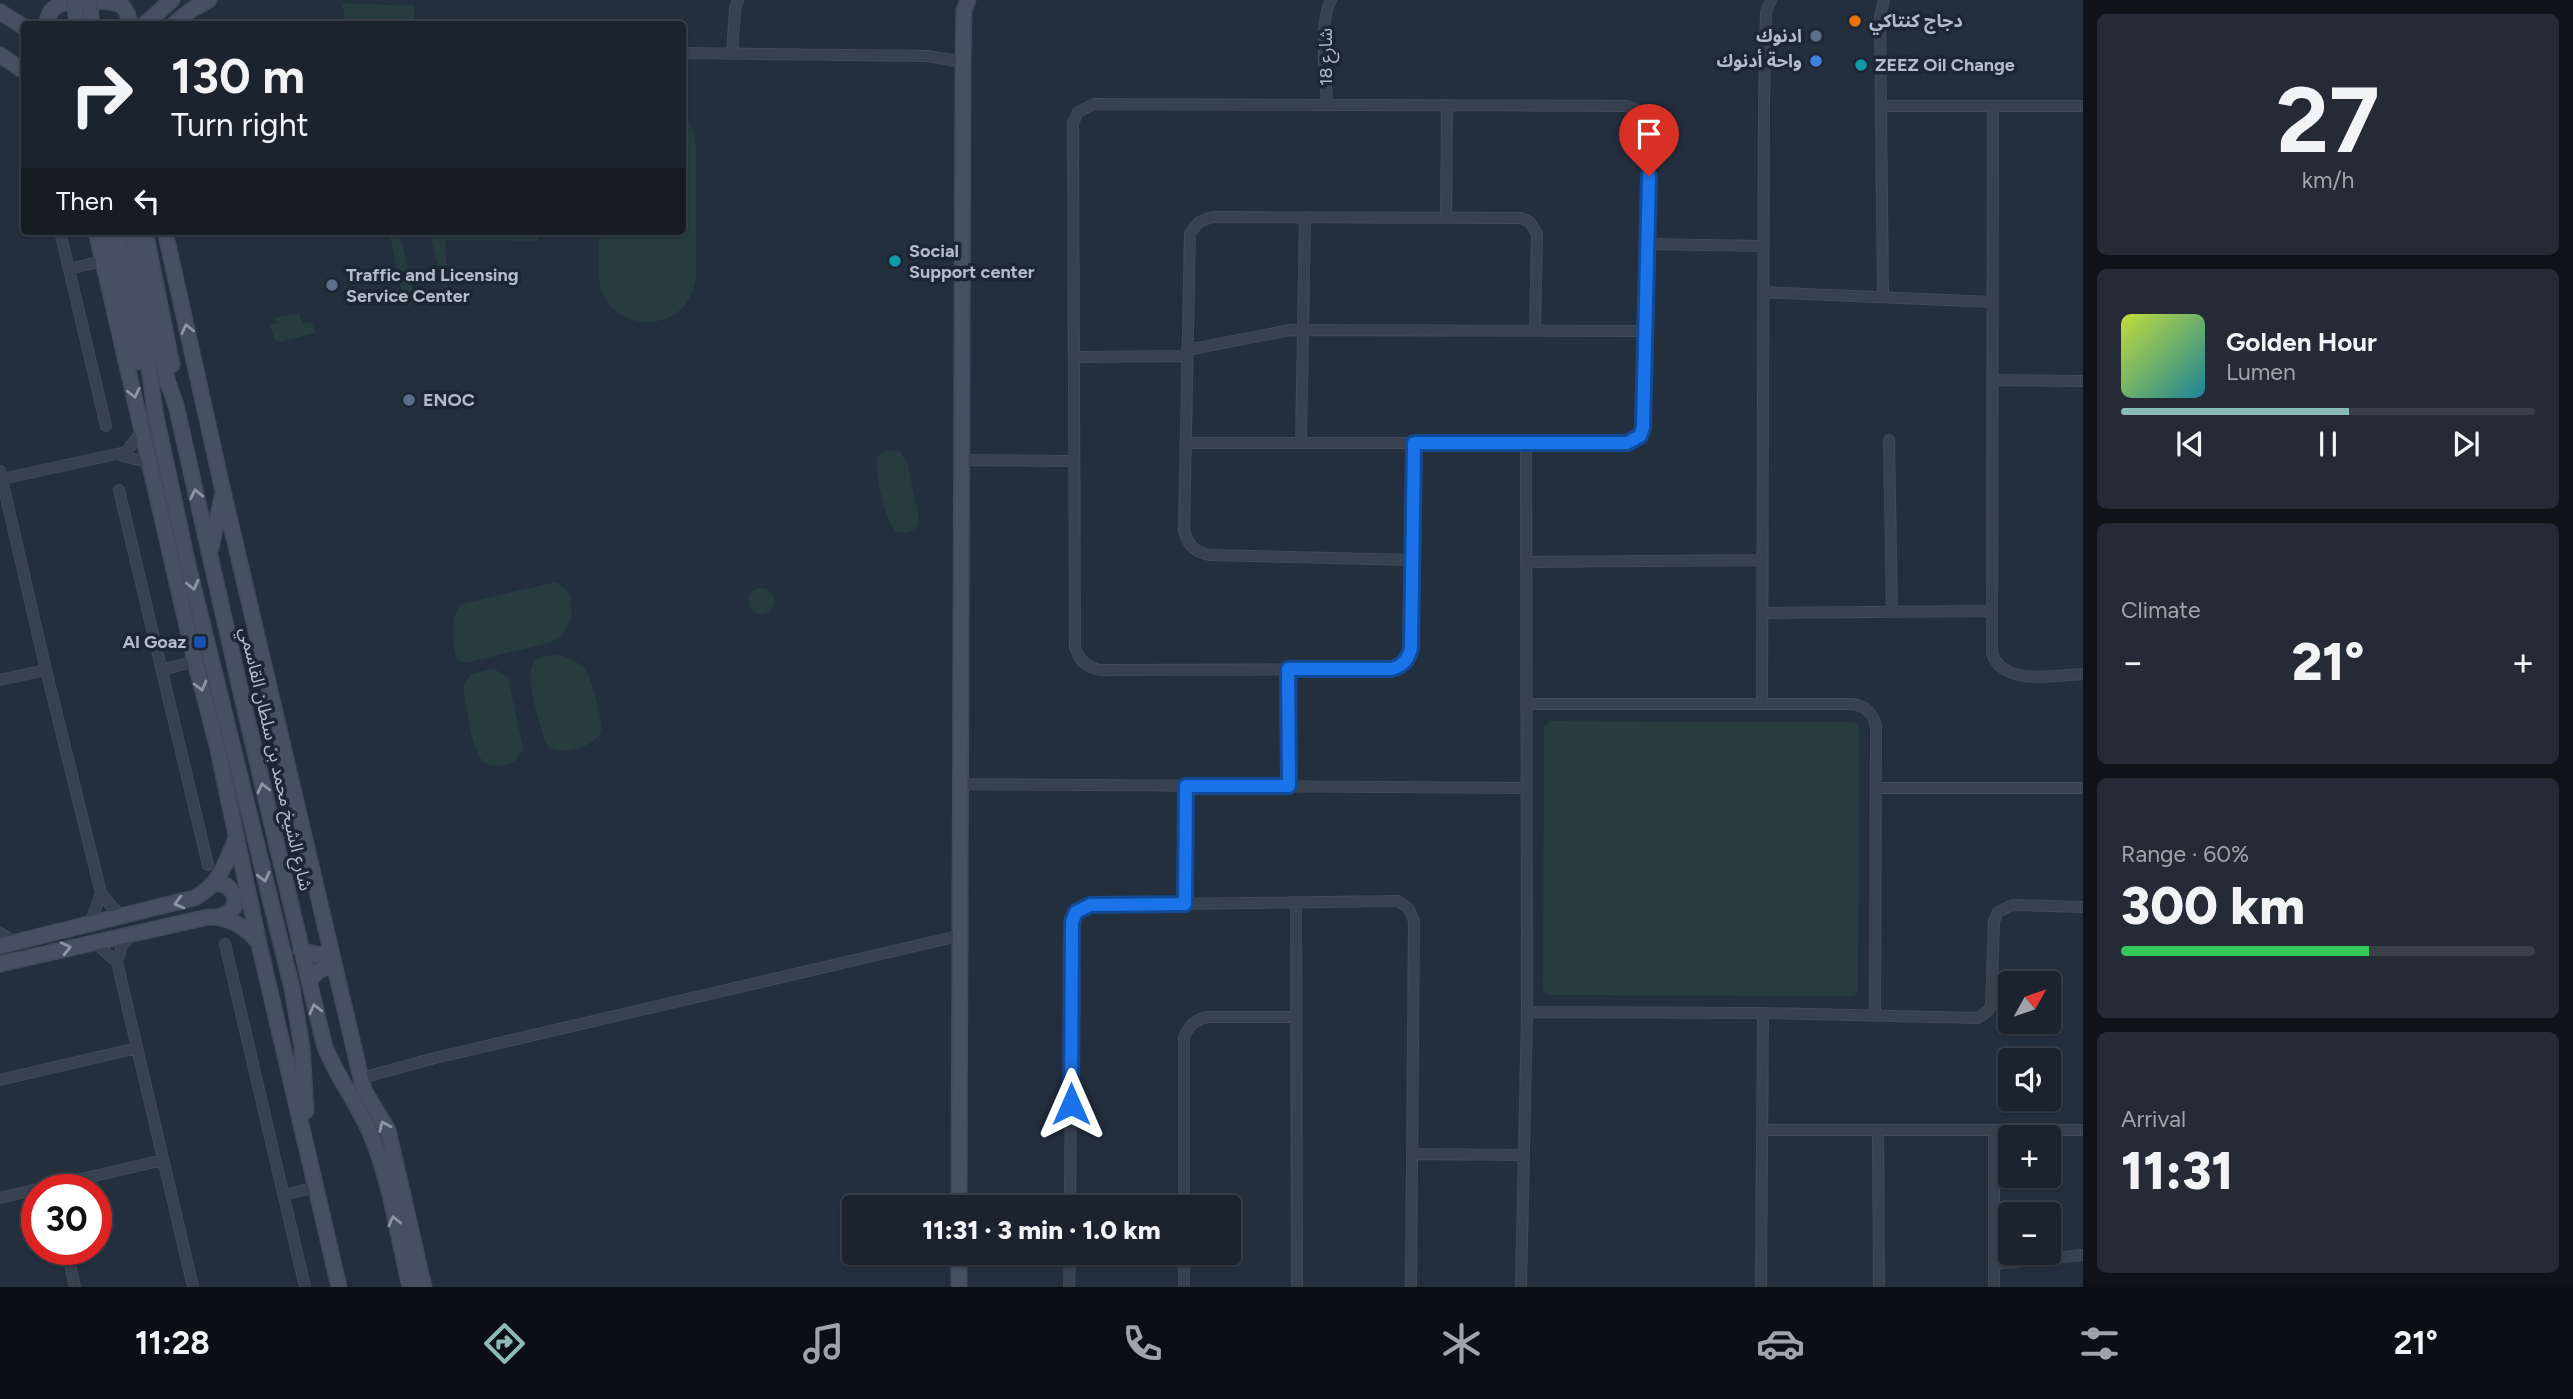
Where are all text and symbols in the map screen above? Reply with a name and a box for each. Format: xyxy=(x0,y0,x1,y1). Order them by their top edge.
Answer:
place label: دجاج كنتاكي xyxy=(1869,10,1963,35)
marker: دجاج كنتاكي xyxy=(1847,13,1863,29)
place label: ادنوك xyxy=(1756,25,1802,47)
street label: شارع 18 xyxy=(1315,28,1340,86)
marker: ادنوك xyxy=(1808,28,1824,44)
text: 130 m xyxy=(171,46,305,105)
place label: واحة أدنوك xyxy=(1716,48,1802,72)
icon: right xyxy=(56,49,147,140)
marker: واحة أدنوك xyxy=(1808,53,1824,69)
place label: ZEEZ Oil Change xyxy=(1875,54,2015,76)
marker: ZEEZ Oil Change xyxy=(1853,57,1869,73)
text: 27 xyxy=(2276,66,2380,175)
pin xyxy=(1619,104,1679,176)
text: Turn right xyxy=(171,106,309,144)
icon: arrive xyxy=(1630,115,1668,153)
text: km/h xyxy=(2302,166,2354,194)
icon: left xyxy=(128,182,166,220)
text: Then xyxy=(56,185,114,217)
place label: Social Support center xyxy=(909,240,1035,283)
marker: Social Support center xyxy=(887,253,903,269)
place label: Traffic and Licensing Service Center xyxy=(346,264,519,307)
marker: Traffic and Licensing Service Center xyxy=(324,277,340,293)
one-way arrow xyxy=(181,323,196,335)
text: Golden Hour xyxy=(2226,326,2377,358)
text: Lumen xyxy=(2226,358,2296,386)
one-way arrow xyxy=(125,387,140,399)
place label: ENOC xyxy=(423,389,475,411)
marker: ENOC xyxy=(401,392,417,408)
icon: previous xyxy=(2171,425,2209,463)
icon: pause xyxy=(2309,425,2347,463)
icon: next xyxy=(2447,425,2485,463)
one-way arrow xyxy=(190,488,204,500)
one-way arrow xyxy=(185,579,199,591)
text: Climate xyxy=(2121,596,2200,624)
street label: شارع الشيخ محمد بن سلطان القاسمي xyxy=(232,625,317,893)
place label: Al Goaz xyxy=(122,631,186,653)
text: 21° xyxy=(2292,631,2364,693)
marker: Al Goaz xyxy=(192,634,208,650)
text: − xyxy=(2121,639,2145,685)
text: + xyxy=(2511,639,2535,685)
one-way arrow xyxy=(193,680,207,692)
one-way arrow xyxy=(257,782,271,794)
text: Range · 60% xyxy=(2121,840,2249,868)
one-way arrow xyxy=(256,871,270,883)
text: 300 km xyxy=(2121,875,2305,937)
one-way arrow xyxy=(173,895,185,909)
one-way arrow xyxy=(60,942,72,956)
north arrow xyxy=(1998,971,2062,1034)
map controls xyxy=(1998,971,2061,1265)
one-way arrow xyxy=(309,1003,324,1015)
button: sound xyxy=(1998,1048,2061,1111)
position arrow xyxy=(1034,1067,1108,1141)
text: Arrival xyxy=(2121,1105,2186,1133)
one-way arrow xyxy=(379,1121,393,1133)
button: + xyxy=(1998,1125,2061,1188)
text: 11:31 xyxy=(2121,1140,2233,1202)
speed limit sign: 30 xyxy=(21,1174,112,1265)
button: − xyxy=(1998,1202,2061,1265)
text: 11:31 · 3 min · 1.0 km xyxy=(922,1214,1161,1246)
one-way arrow xyxy=(388,1215,403,1227)
icon: directions xyxy=(480,1319,529,1368)
icon: music xyxy=(799,1319,848,1368)
icon: phone xyxy=(1118,1319,1167,1368)
icon: climate xyxy=(1437,1319,1486,1368)
icon: car xyxy=(1756,1319,1805,1368)
icon: filters xyxy=(2075,1319,2124,1368)
text: 11:28 xyxy=(135,1324,210,1362)
text: 21° xyxy=(2394,1324,2438,1362)

